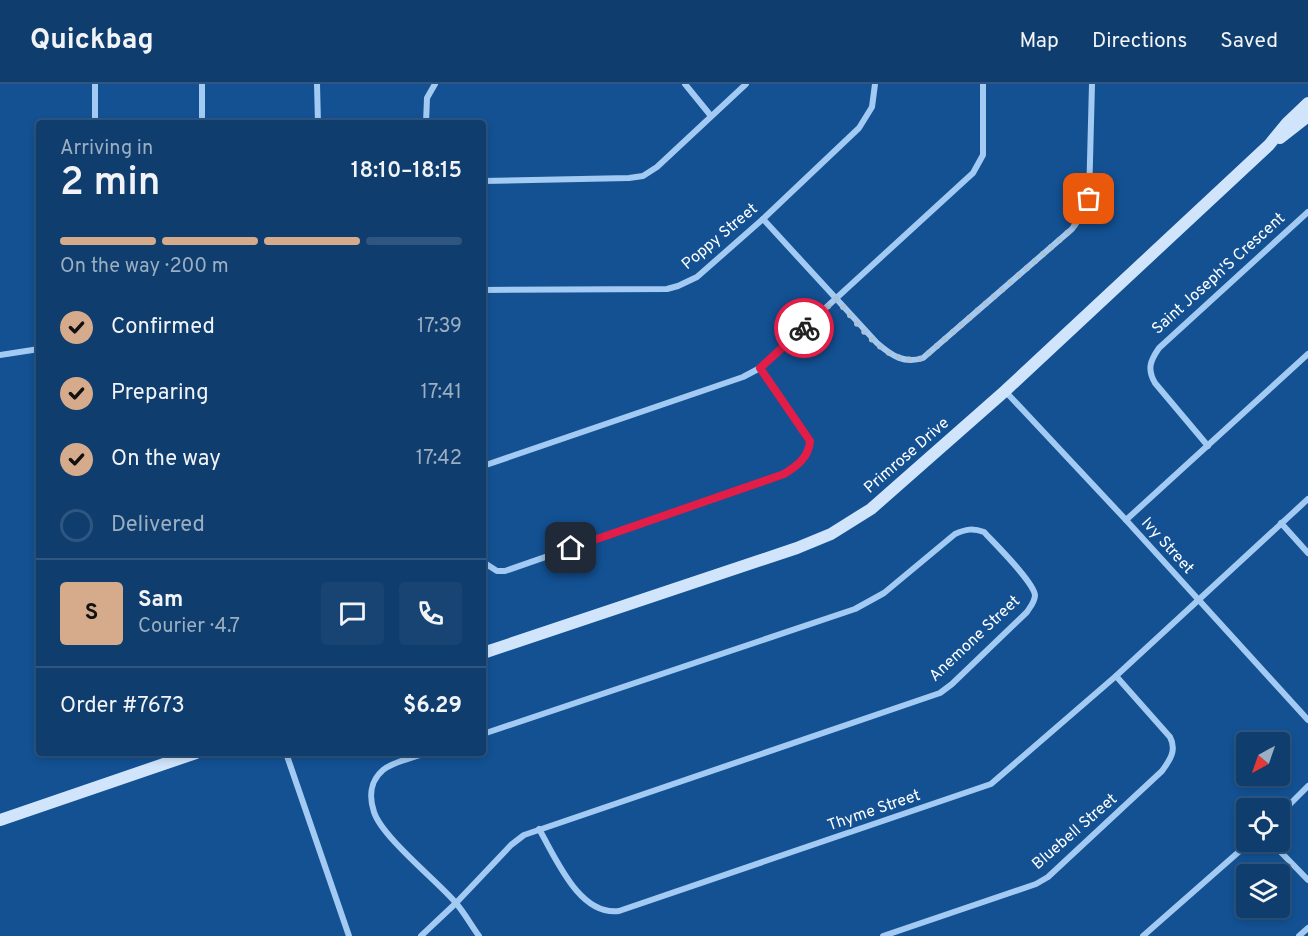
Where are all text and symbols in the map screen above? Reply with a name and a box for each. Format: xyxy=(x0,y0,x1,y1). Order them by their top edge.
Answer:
text: Quickbag xyxy=(30,23,154,59)
text: Map xyxy=(1019,28,1059,55)
text: Directions xyxy=(1092,28,1187,55)
text: Saved xyxy=(1220,28,1278,55)
text: Arriving in xyxy=(60,136,153,162)
text: 18:10–18:15 xyxy=(351,158,462,185)
text: 2 min xyxy=(60,160,161,209)
pin xyxy=(1063,173,1114,224)
icon: bag xyxy=(1072,182,1105,215)
street label: Poppy Street xyxy=(678,199,762,275)
street label: Saint Joseph'S Crescent xyxy=(1148,209,1290,339)
text: On the way · 200 m xyxy=(60,254,229,280)
courier xyxy=(774,298,834,358)
icon: check xyxy=(60,311,93,344)
icon: bike xyxy=(788,312,821,345)
text: Confirmed xyxy=(111,314,215,341)
text: 17:39 xyxy=(417,314,462,340)
icon: check xyxy=(60,377,93,410)
text: Preparing xyxy=(111,380,209,407)
text: 17:41 xyxy=(421,380,462,406)
street label: Primrose Drive xyxy=(860,414,954,498)
icon: check xyxy=(60,443,93,476)
text: On the way xyxy=(111,446,221,473)
text: 17:42 xyxy=(416,446,462,472)
text: Delivered xyxy=(111,512,205,539)
street label: Ivy Street xyxy=(1136,514,1198,578)
pin xyxy=(545,522,596,573)
icon: home xyxy=(554,531,587,564)
button: chat xyxy=(321,582,384,645)
button: phone xyxy=(399,582,462,645)
text: Sam xyxy=(138,587,183,614)
street label: Anemone Street xyxy=(925,592,1025,686)
text: S xyxy=(85,600,98,627)
text: Courier · 4.7 xyxy=(138,614,240,640)
text: Order #7673 xyxy=(60,693,185,720)
text: $6.29 xyxy=(403,693,462,720)
north arrow xyxy=(1236,732,1290,786)
map controls xyxy=(1236,732,1290,918)
street label: Thyme Street xyxy=(825,786,923,836)
street label: Bluebell Street xyxy=(1028,790,1122,874)
button: locate xyxy=(1236,798,1290,852)
button: layers xyxy=(1236,864,1290,918)

